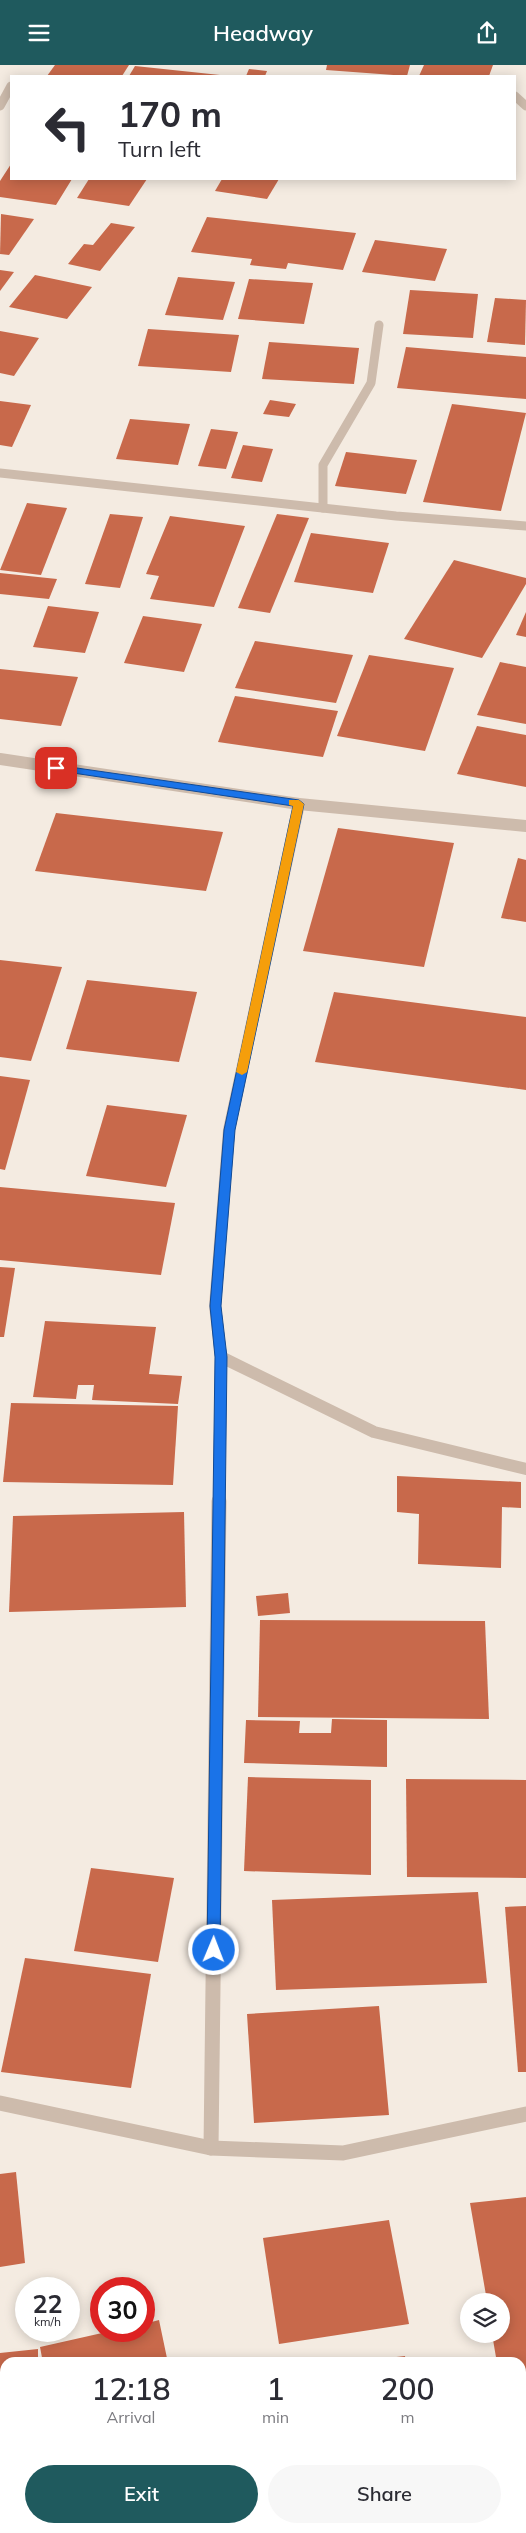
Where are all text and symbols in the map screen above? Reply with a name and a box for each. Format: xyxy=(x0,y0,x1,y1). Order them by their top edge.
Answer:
icon: menu xyxy=(25,19,53,47)
text: Headway xyxy=(213,19,313,47)
icon: share xyxy=(473,19,501,47)
text: 170 m xyxy=(118,92,222,136)
icon: left xyxy=(35,95,100,160)
text: Turn left xyxy=(118,135,201,163)
pin xyxy=(35,747,77,789)
icon: arrive xyxy=(42,754,70,782)
position arrow xyxy=(187,1923,239,1975)
speed limit sign: 30 xyxy=(90,2277,155,2342)
text: 22 xyxy=(32,2288,63,2319)
map controls xyxy=(460,2293,510,2343)
button: layers xyxy=(460,2293,510,2343)
text: km/h xyxy=(34,2314,61,2329)
text: 12:18 xyxy=(91,2370,171,2408)
text: 1 xyxy=(267,2370,285,2408)
text: 200 xyxy=(381,2370,435,2408)
text: Arrival xyxy=(107,2407,155,2427)
text: min xyxy=(262,2407,289,2427)
text: m xyxy=(401,2407,415,2427)
button: Exit xyxy=(25,2465,258,2523)
button: Share xyxy=(268,2465,501,2523)

